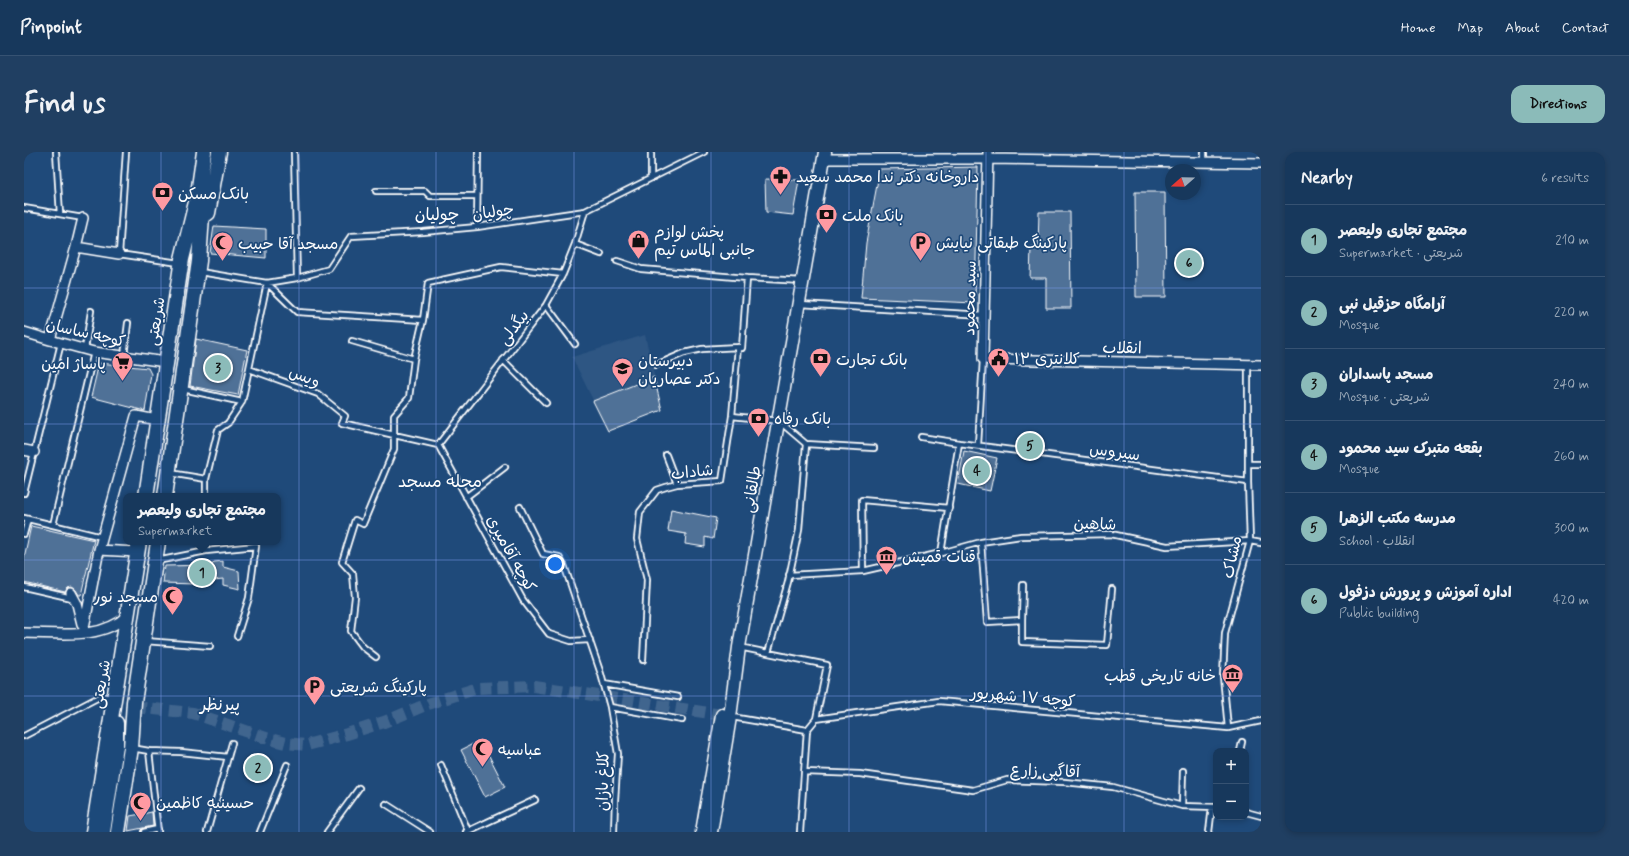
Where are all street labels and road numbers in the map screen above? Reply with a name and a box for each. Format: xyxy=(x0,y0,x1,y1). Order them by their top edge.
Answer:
street label: چولیان xyxy=(471,199,515,226)
street label: سید محمود xyxy=(959,260,982,336)
street label: شریعتی xyxy=(142,295,171,347)
street label: بیگدلی xyxy=(494,306,534,350)
street label: کوچه ساسان xyxy=(44,314,128,353)
street label: انقلاب xyxy=(1102,338,1142,359)
street label: ویس xyxy=(286,362,323,393)
street label: سیروس xyxy=(1088,439,1141,466)
street label: شاداب xyxy=(670,460,714,485)
street label: طالقانی xyxy=(738,464,767,514)
street label: کوچه آقامیری xyxy=(481,512,540,596)
street label: شاهین xyxy=(1073,513,1117,536)
street label: مشاک xyxy=(1218,534,1247,580)
street label: شریعتی xyxy=(87,658,116,710)
street label: کوچه ۱۷ شهریور xyxy=(968,682,1076,713)
street label: کلاغ بازان xyxy=(592,751,615,811)
street label: آقاگپی زارع xyxy=(1010,760,1081,783)

